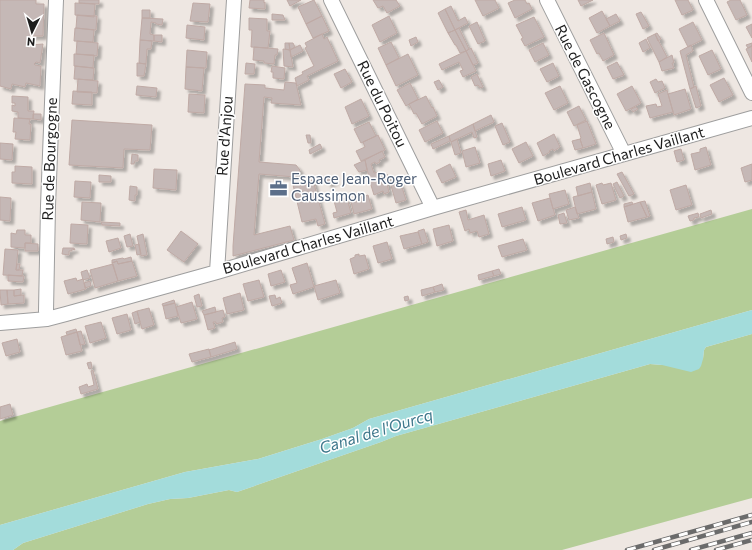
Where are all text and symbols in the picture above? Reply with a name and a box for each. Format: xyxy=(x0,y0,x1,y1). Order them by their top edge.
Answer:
north arrow xyxy=(12,12,52,52)
street label: Rue de Gascogne xyxy=(552,21,620,132)
text: N xyxy=(26,36,36,49)
street label: Rue du Poitou xyxy=(354,57,412,150)
street label: Rue d'Anjou xyxy=(212,95,236,177)
street label: Rue de Bourgogne xyxy=(38,97,60,221)
street label: Boulevard Charles Vaillant xyxy=(531,122,706,188)
place label: Espace Jean-Roger Caussimon xyxy=(291,169,417,204)
office icon: Espace Jean-Roger Caussimon xyxy=(268,178,288,198)
street label: Boulevard Charles Vaillant xyxy=(220,211,395,277)
water label: Canal de l'Ourcq xyxy=(317,404,435,457)

